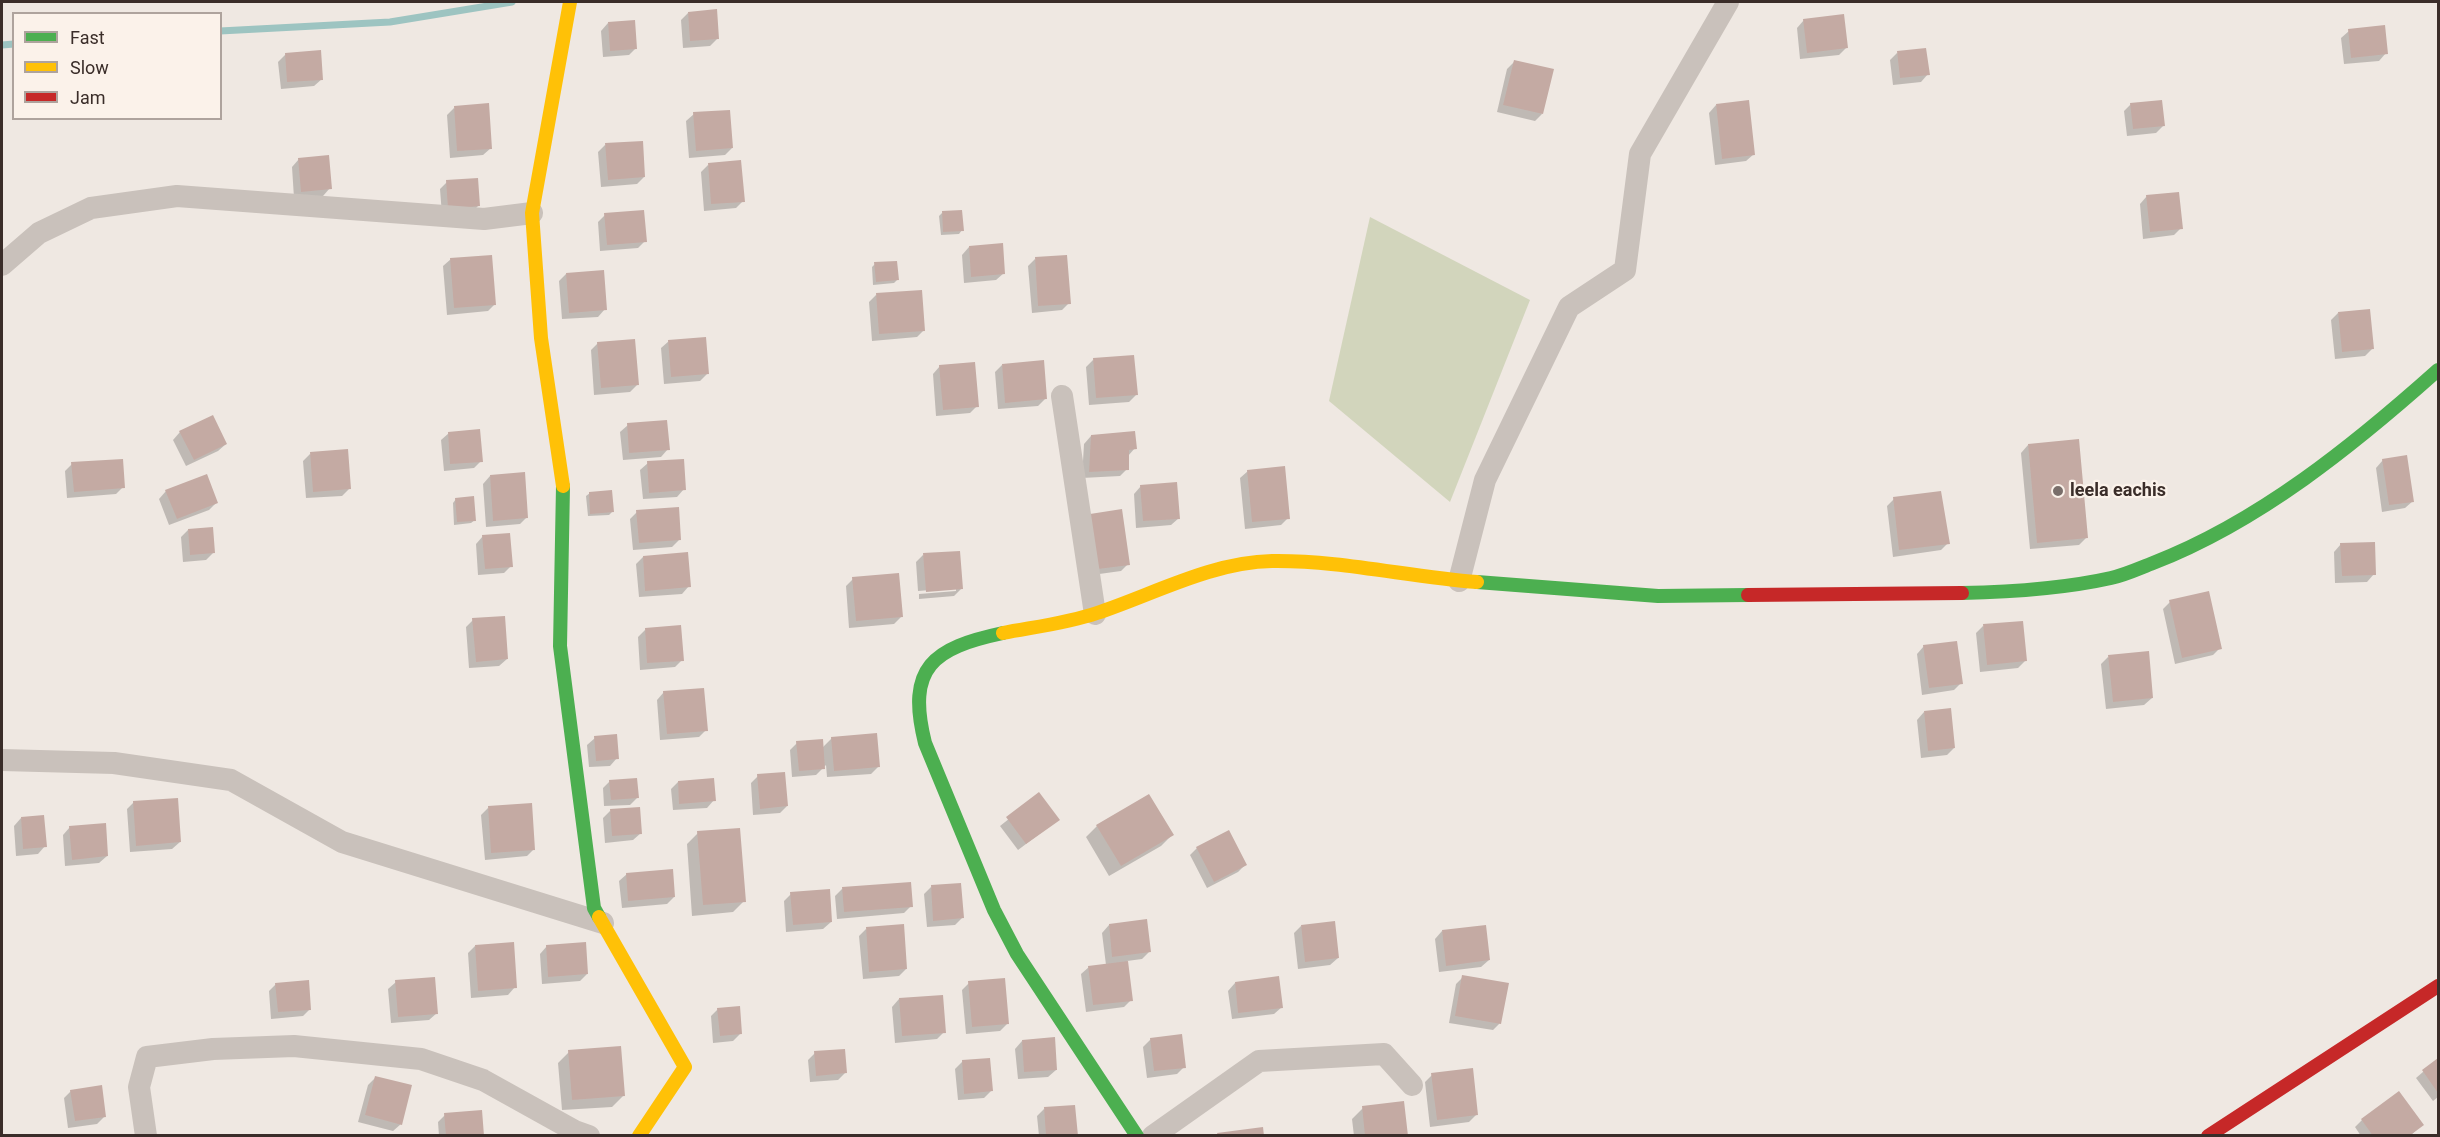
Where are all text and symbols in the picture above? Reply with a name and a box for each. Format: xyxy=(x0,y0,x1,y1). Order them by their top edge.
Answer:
legend xyxy=(12,12,222,120)
text: Fast xyxy=(70,27,105,48)
text: Slow xyxy=(70,57,109,78)
text: Jam xyxy=(70,87,106,108)
place label: leela eachis xyxy=(2070,480,2166,502)
marker: leela eachis xyxy=(2051,484,2065,498)

